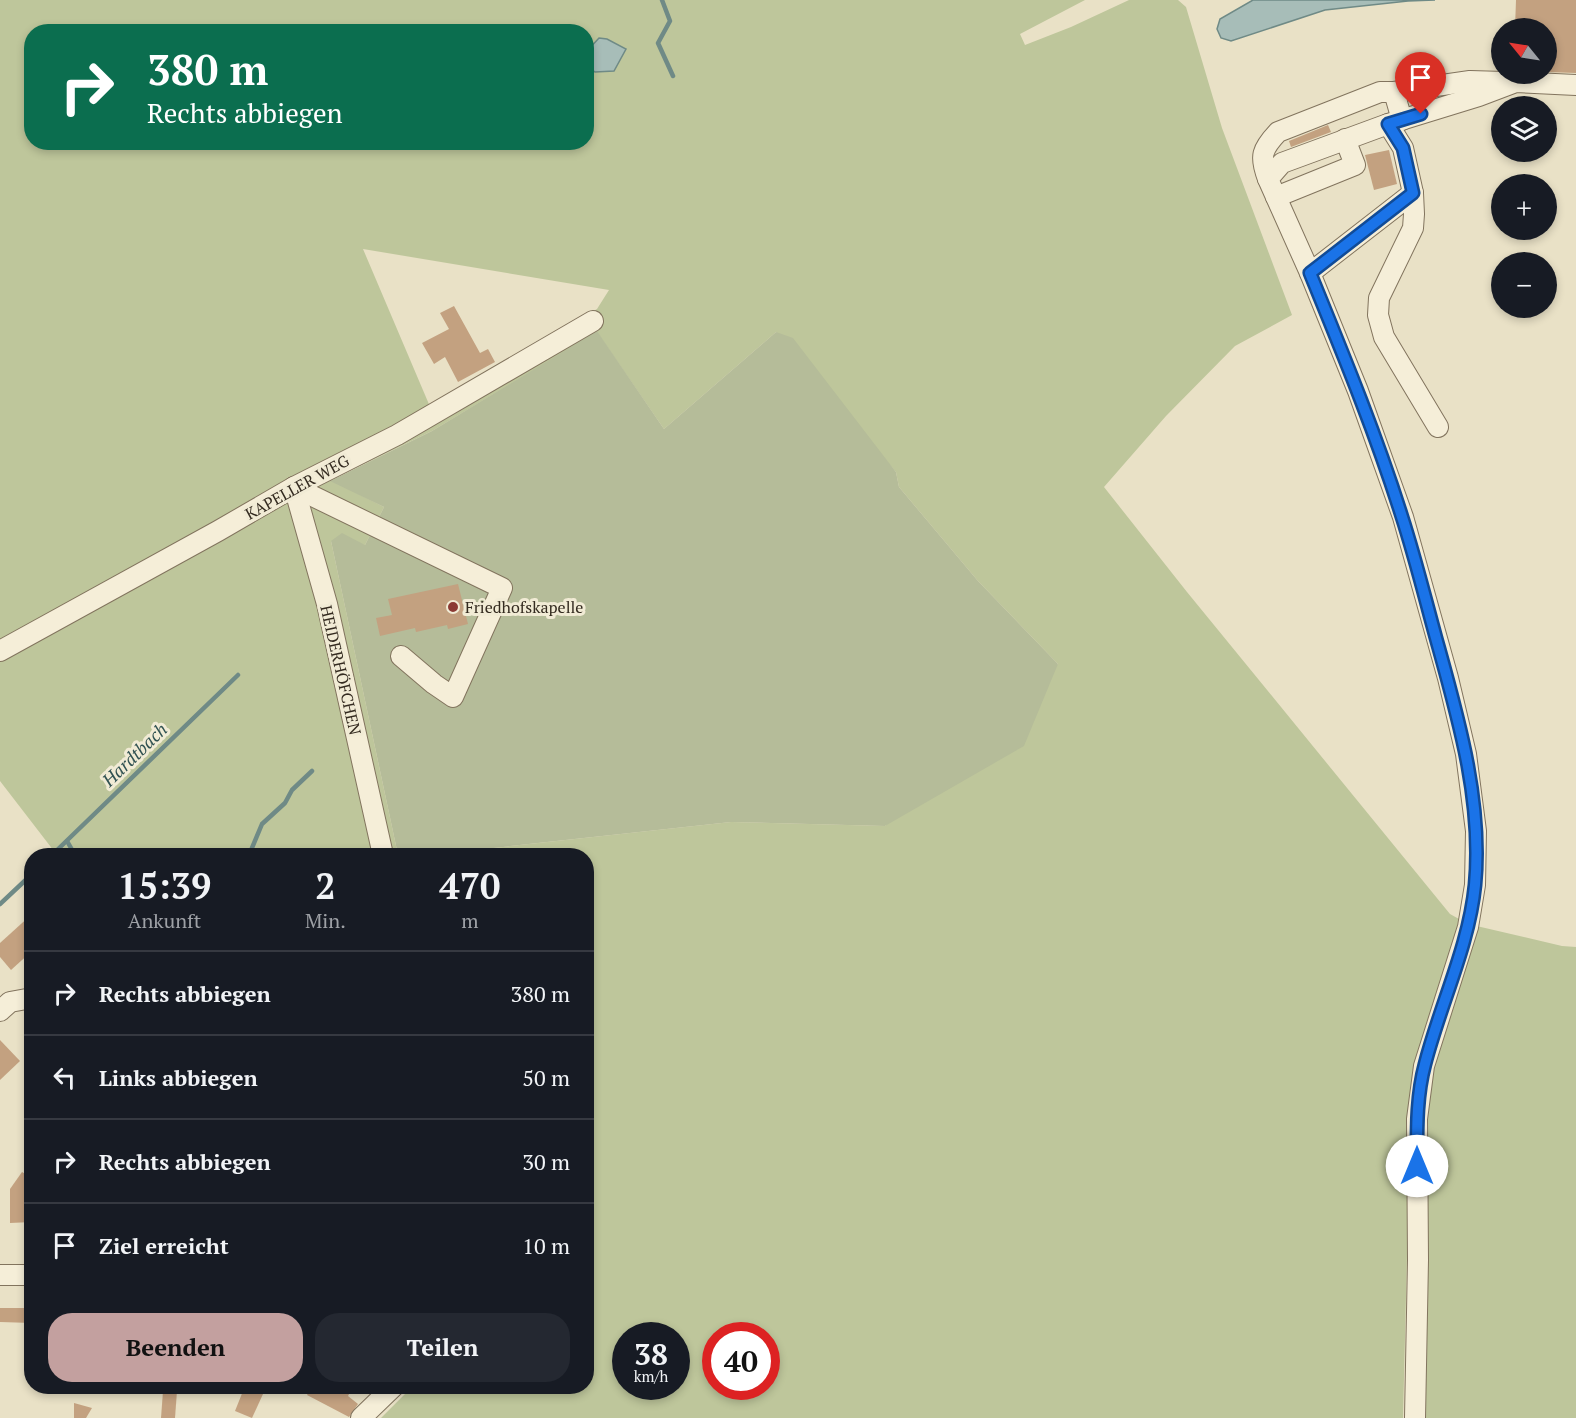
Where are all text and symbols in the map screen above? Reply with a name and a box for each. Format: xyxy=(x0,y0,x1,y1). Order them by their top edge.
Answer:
north arrow xyxy=(1491,18,1557,84)
map controls xyxy=(1491,18,1557,318)
text: 380 m xyxy=(147,41,268,97)
icon: right xyxy=(48,48,126,126)
pin xyxy=(1395,52,1446,114)
icon: arrive xyxy=(1404,61,1437,94)
text: Rechts abbiegen xyxy=(147,95,343,131)
button: layers xyxy=(1491,96,1557,162)
button: + xyxy=(1491,174,1557,240)
button: − xyxy=(1491,252,1557,318)
street label: KAPELLER WEG xyxy=(241,449,353,525)
place label: Friedhofskapelle xyxy=(465,596,583,618)
marker: Friedhofskapelle xyxy=(446,600,460,614)
street label: HEIDERHÖFCHEN xyxy=(315,603,367,737)
water label: Hardtbach xyxy=(96,717,172,792)
text: 15:39 xyxy=(118,862,211,909)
text: 2 xyxy=(315,862,335,909)
text: 470 xyxy=(439,862,500,909)
text: Ankunft xyxy=(128,907,201,934)
text: Min. xyxy=(305,907,346,934)
text: m xyxy=(461,907,478,934)
icon: right xyxy=(48,977,81,1010)
text: Rechts abbiegen xyxy=(99,979,271,1008)
text: 380 m xyxy=(510,979,570,1008)
icon: left xyxy=(48,1061,81,1094)
text: Links abbiegen xyxy=(99,1063,258,1092)
text: 50 m xyxy=(522,1063,570,1092)
position arrow xyxy=(1385,1134,1449,1198)
icon: right xyxy=(48,1145,81,1178)
text: Rechts abbiegen xyxy=(99,1147,271,1176)
text: 30 m xyxy=(522,1147,570,1176)
icon: arrive xyxy=(48,1229,81,1262)
text: Ziel erreicht xyxy=(99,1231,229,1260)
text: 10 m xyxy=(522,1231,570,1260)
button: Beenden xyxy=(48,1313,303,1382)
button: Teilen xyxy=(315,1313,570,1382)
speed limit sign: 40 xyxy=(702,1322,780,1400)
text: 38 xyxy=(634,1334,668,1374)
text: km/h xyxy=(634,1366,668,1386)

